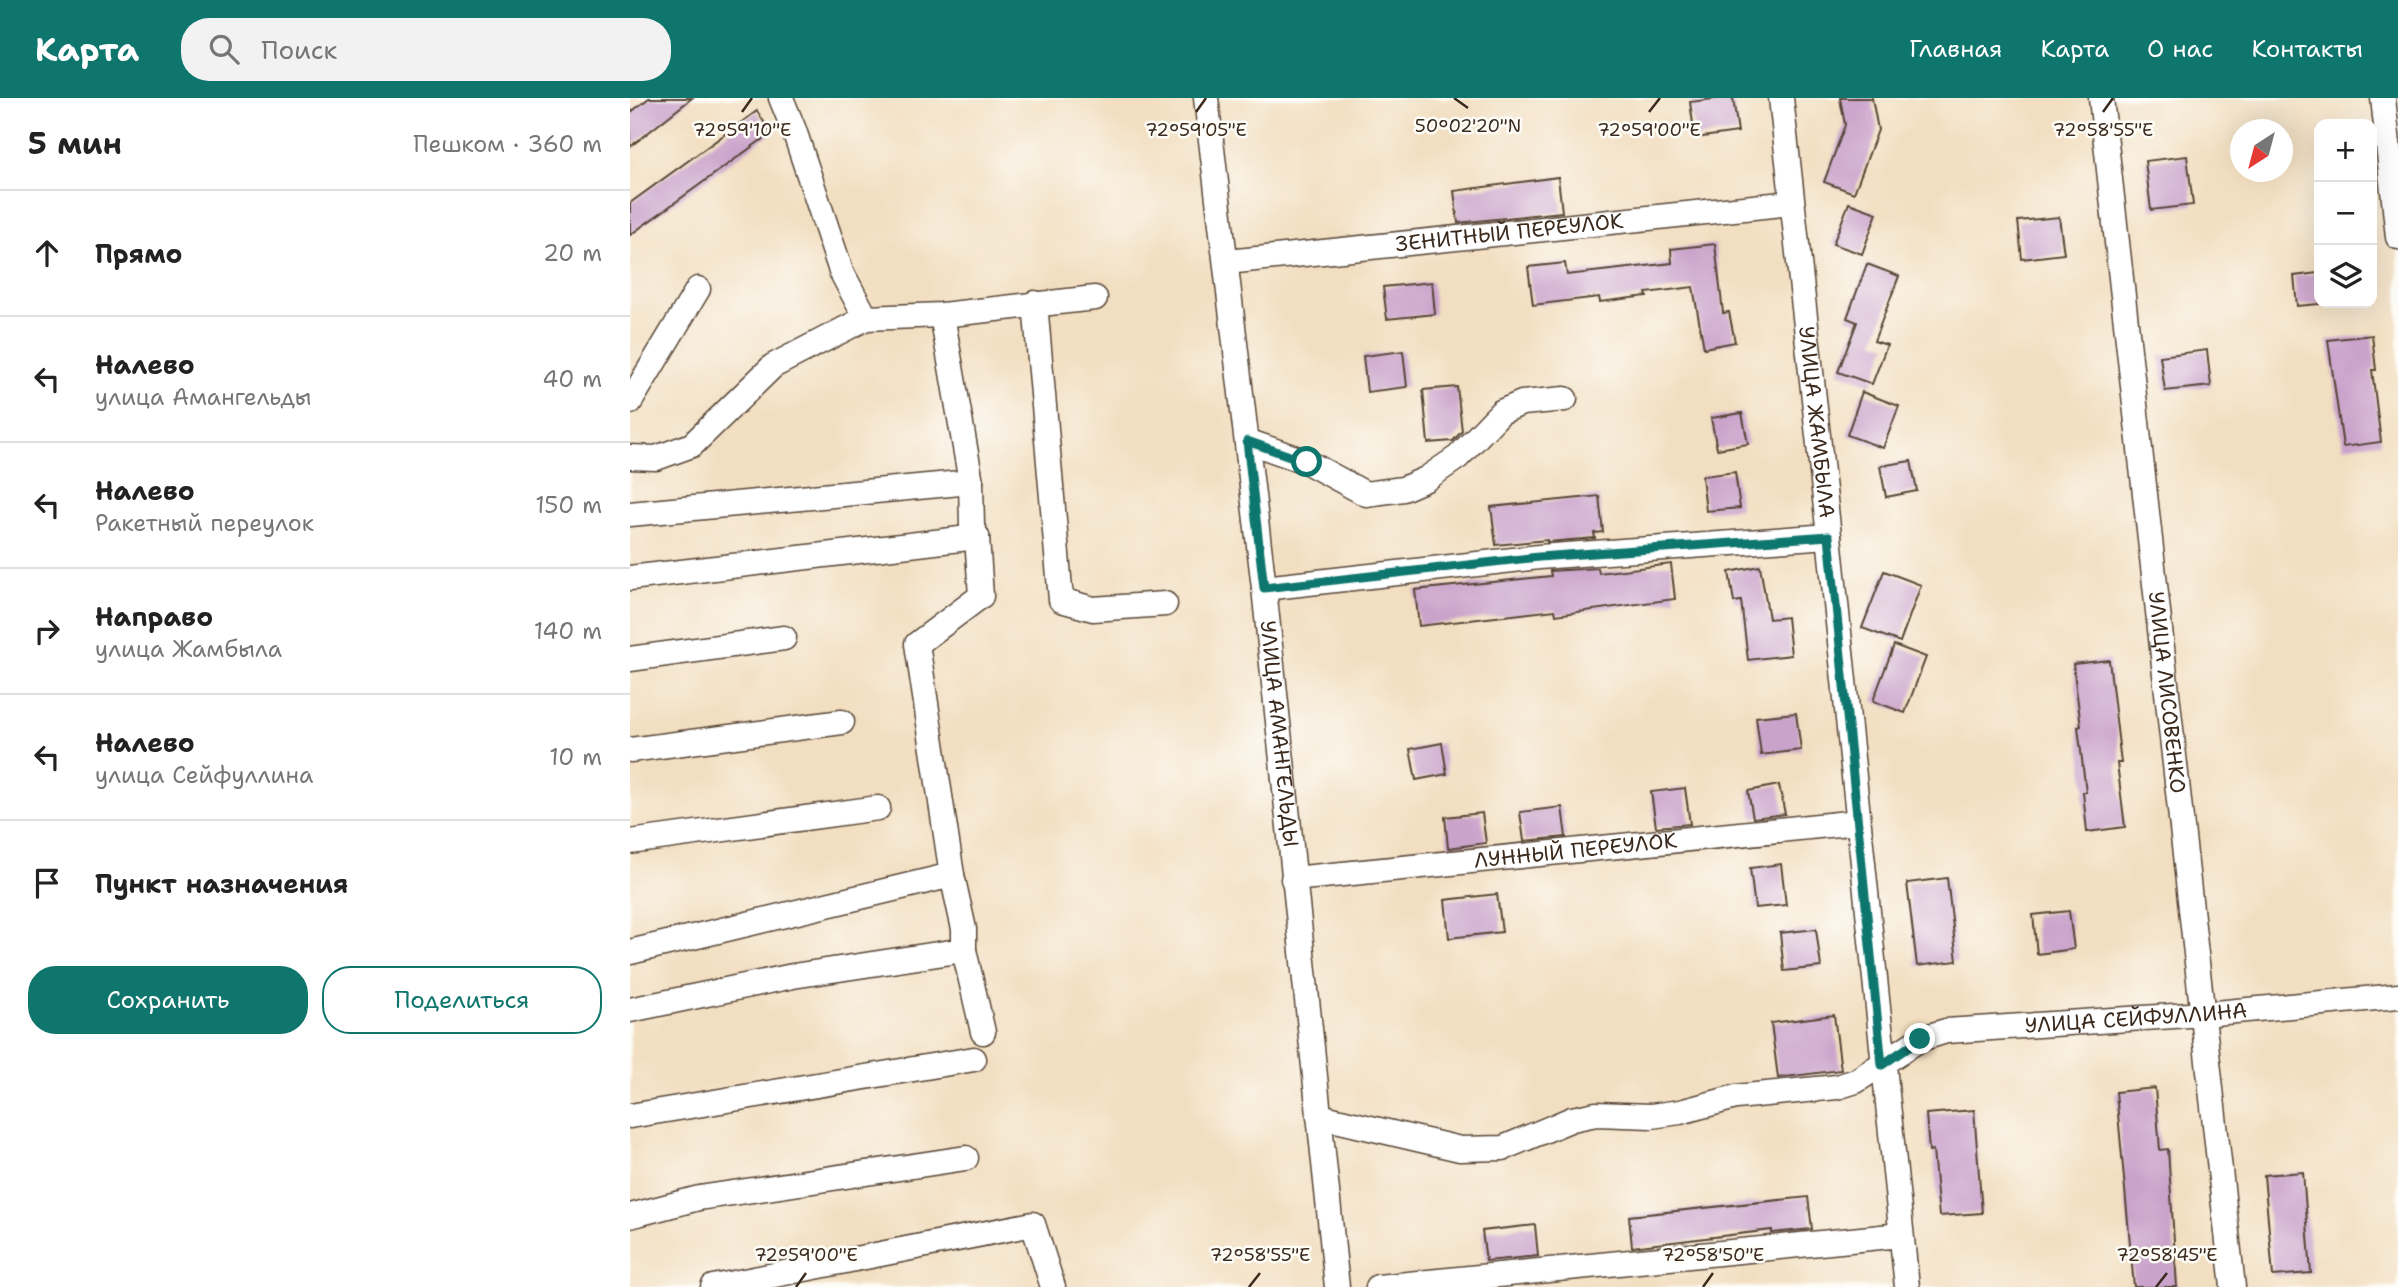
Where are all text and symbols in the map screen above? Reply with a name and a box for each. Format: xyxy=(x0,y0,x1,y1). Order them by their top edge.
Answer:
search box xyxy=(181,18,671,81)
text: Карта xyxy=(35,27,139,72)
icon: search xyxy=(205,30,243,68)
text: Поиск xyxy=(261,32,337,67)
text: Главная xyxy=(1909,33,2002,65)
text: Карта xyxy=(2040,33,2109,65)
text: О нас xyxy=(2147,33,2213,65)
text: Контакты xyxy=(2251,33,2363,65)
text: 50°02'20"N xyxy=(1415,114,1521,138)
text: 72°59'10"E xyxy=(693,118,791,142)
text: 72°59'05"E xyxy=(1145,118,1247,142)
text: 72°59'00"E xyxy=(1597,118,1701,142)
text: 72°58'55"E xyxy=(2053,118,2153,142)
north arrow xyxy=(2230,119,2293,182)
map controls xyxy=(2314,119,2377,308)
button: + xyxy=(2314,119,2377,182)
text: 5 мин xyxy=(28,123,122,164)
text: Пешком · 360 m xyxy=(413,129,602,159)
button: − xyxy=(2314,182,2377,245)
street label: ЗЕНИТНЫЙ ПЕРЕУЛОК xyxy=(1394,207,1625,258)
icon: ahead xyxy=(28,234,66,272)
text: Прямо xyxy=(95,236,183,271)
text: 20 m xyxy=(543,238,602,268)
button: layers xyxy=(2314,245,2377,308)
street label: УЛИЦА ЖАМБЫЛА xyxy=(1792,325,1841,519)
text: Налево xyxy=(95,347,195,382)
icon: left xyxy=(28,360,66,398)
text: 40 m xyxy=(542,364,602,394)
text: улица Амангельды xyxy=(95,382,312,412)
route start xyxy=(1291,446,1322,477)
text: Налево xyxy=(95,473,195,508)
icon: left xyxy=(28,486,66,524)
text: 150 m xyxy=(535,490,602,520)
text: Ракетный переулок xyxy=(95,508,314,538)
street label: УЛИЦА ЛИСОВЕНКО xyxy=(2142,590,2192,795)
text: Направо xyxy=(95,599,213,634)
icon: right xyxy=(28,612,66,650)
text: 140 m xyxy=(534,616,602,646)
street label: УЛИЦА АМАНГЕЛЬДЫ xyxy=(1253,619,1305,848)
text: улица Жамбыла xyxy=(95,634,282,664)
text: Налево xyxy=(95,725,195,760)
icon: left xyxy=(28,738,66,776)
text: 10 m xyxy=(549,742,602,772)
text: улица Сейфуллина xyxy=(95,760,313,790)
street label: ЛУННЫЙ ПЕРЕУЛОК xyxy=(1473,826,1679,875)
icon: arrive xyxy=(28,864,66,902)
text: Пункт назначения xyxy=(95,866,348,901)
button: Сохранить xyxy=(28,966,308,1034)
button: Поделиться xyxy=(322,966,602,1034)
street label: УЛИЦА СЕЙФУЛЛИНА xyxy=(2024,996,2248,1040)
route end xyxy=(1904,1023,1935,1054)
text: 72°59'00"E xyxy=(754,1243,858,1267)
text: 72°58'55"E xyxy=(1210,1243,1310,1267)
text: 72°58'50"E xyxy=(1662,1243,1764,1267)
text: 72°58'45"E xyxy=(2116,1243,2218,1267)

